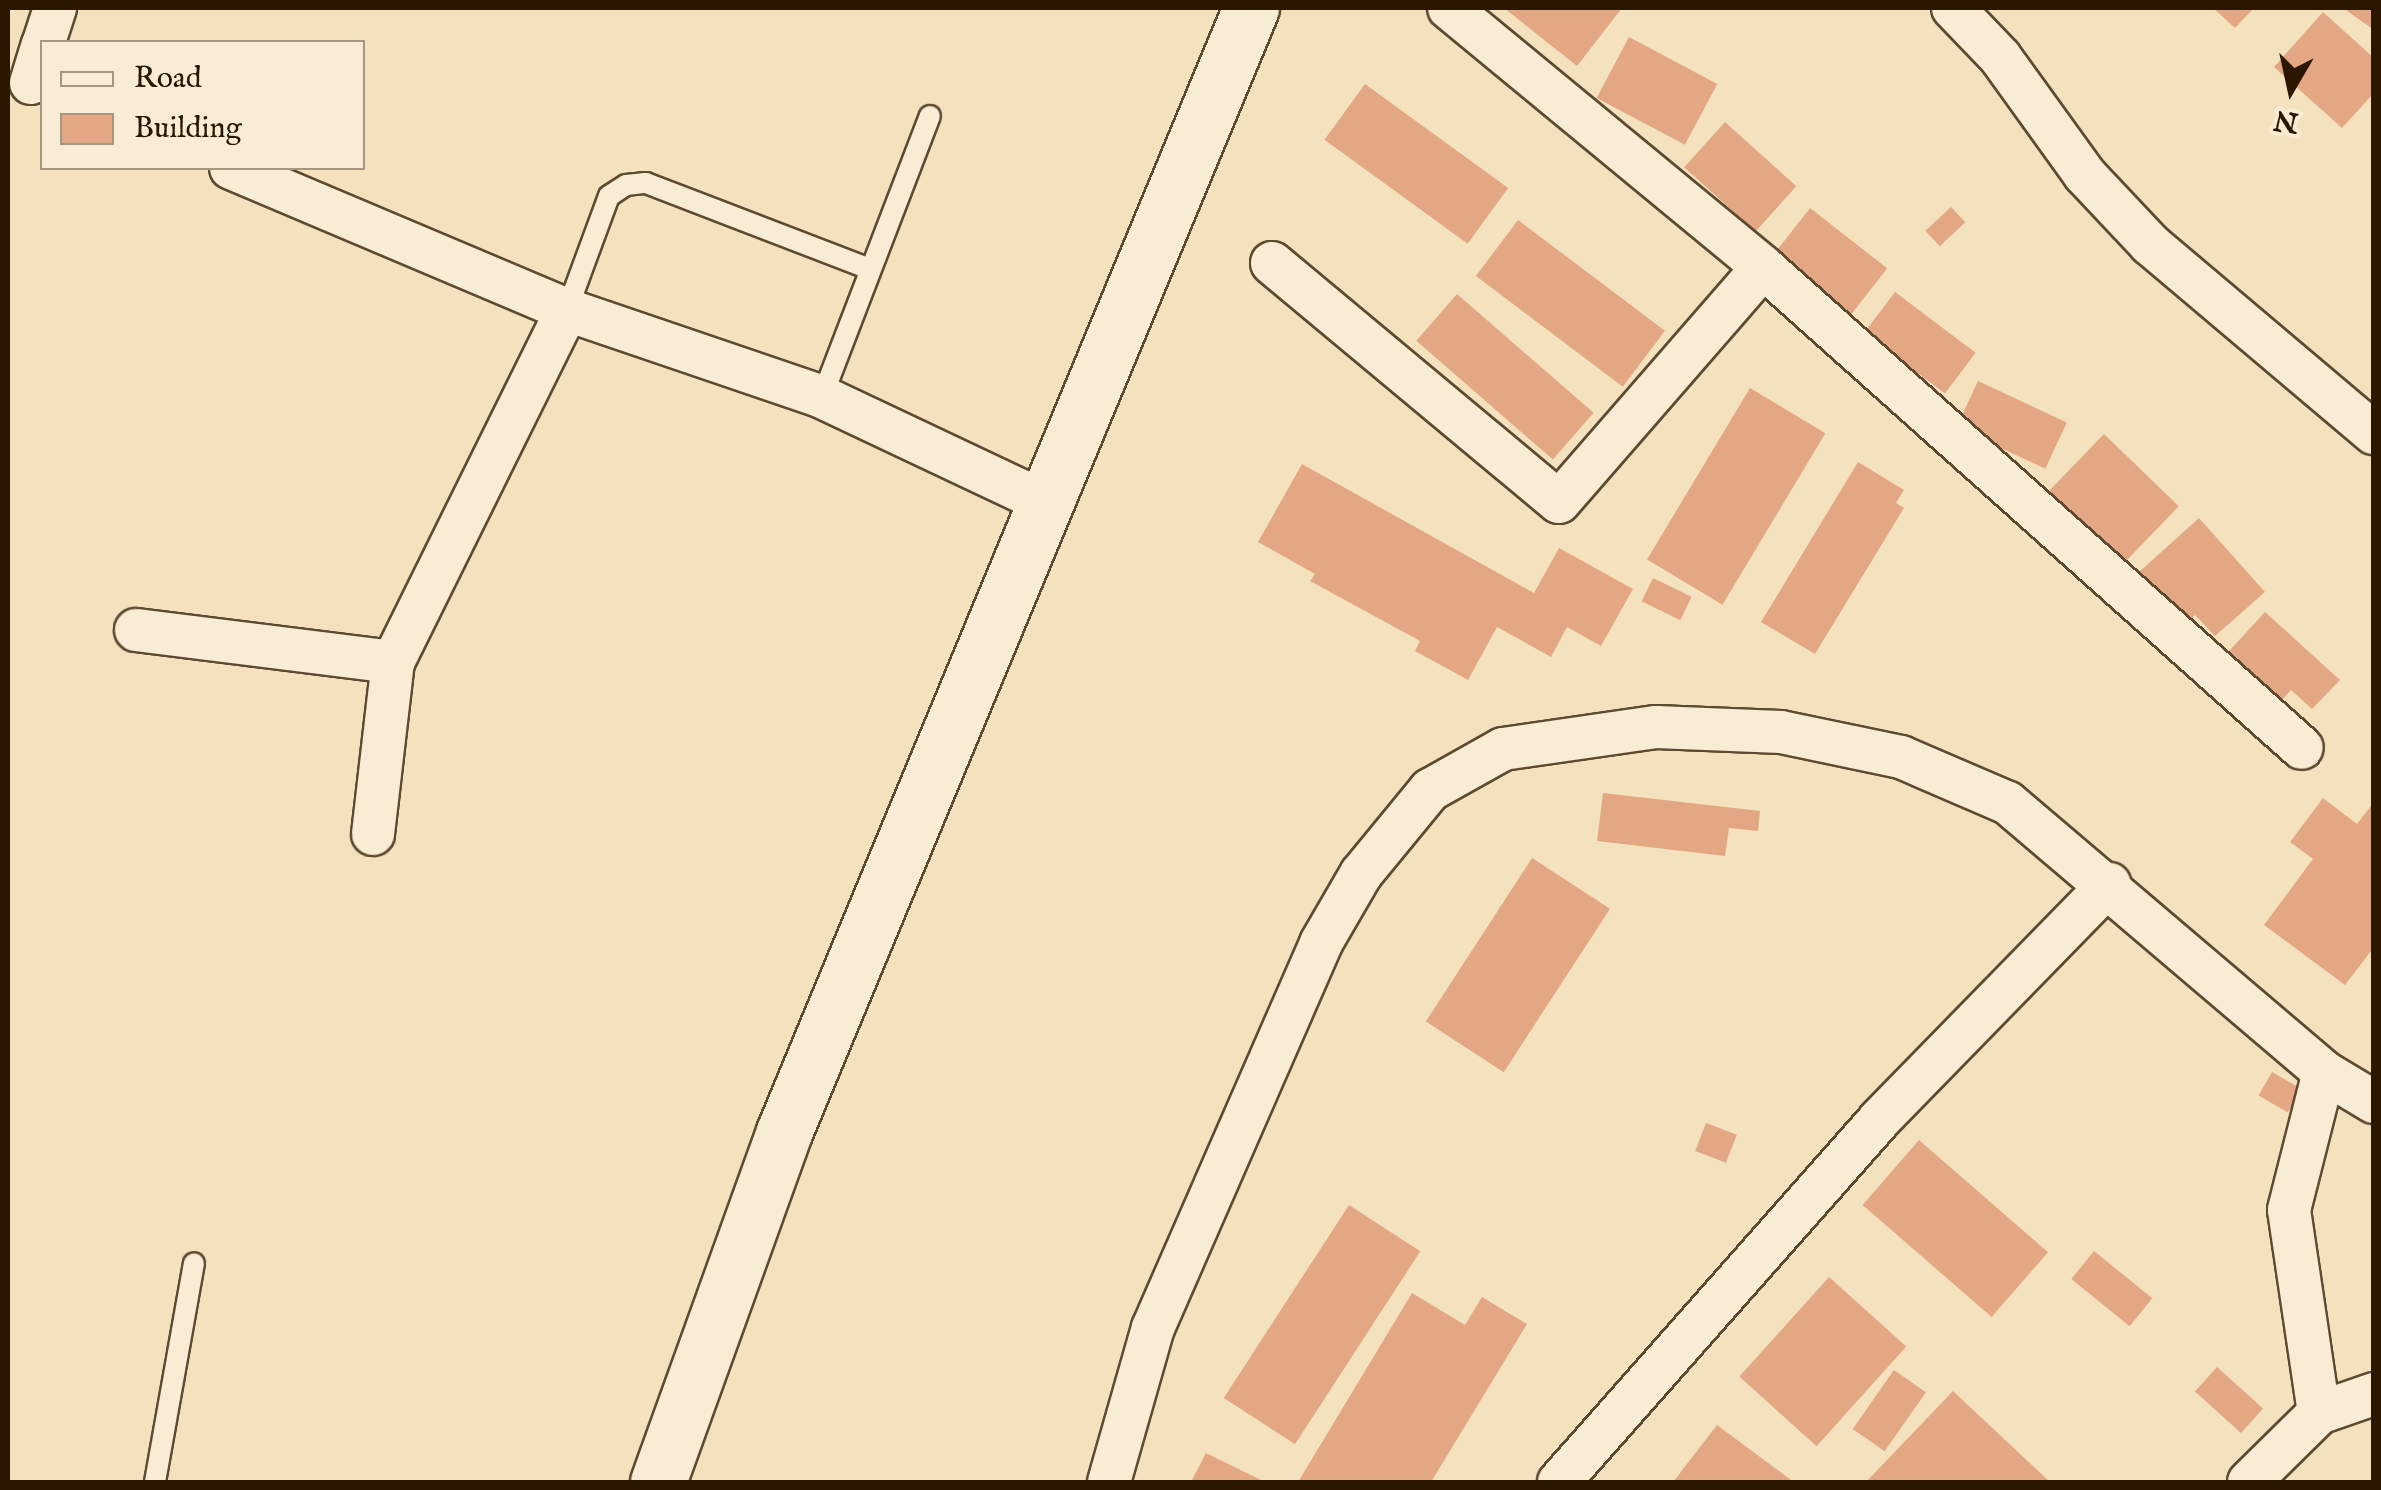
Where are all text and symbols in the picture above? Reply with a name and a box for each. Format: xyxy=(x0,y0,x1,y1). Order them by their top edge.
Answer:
legend xyxy=(40,40,365,170)
north arrow xyxy=(2241,40,2341,140)
text: Road xyxy=(134,60,202,98)
text: N xyxy=(2272,101,2301,139)
text: Building xyxy=(134,110,242,148)

